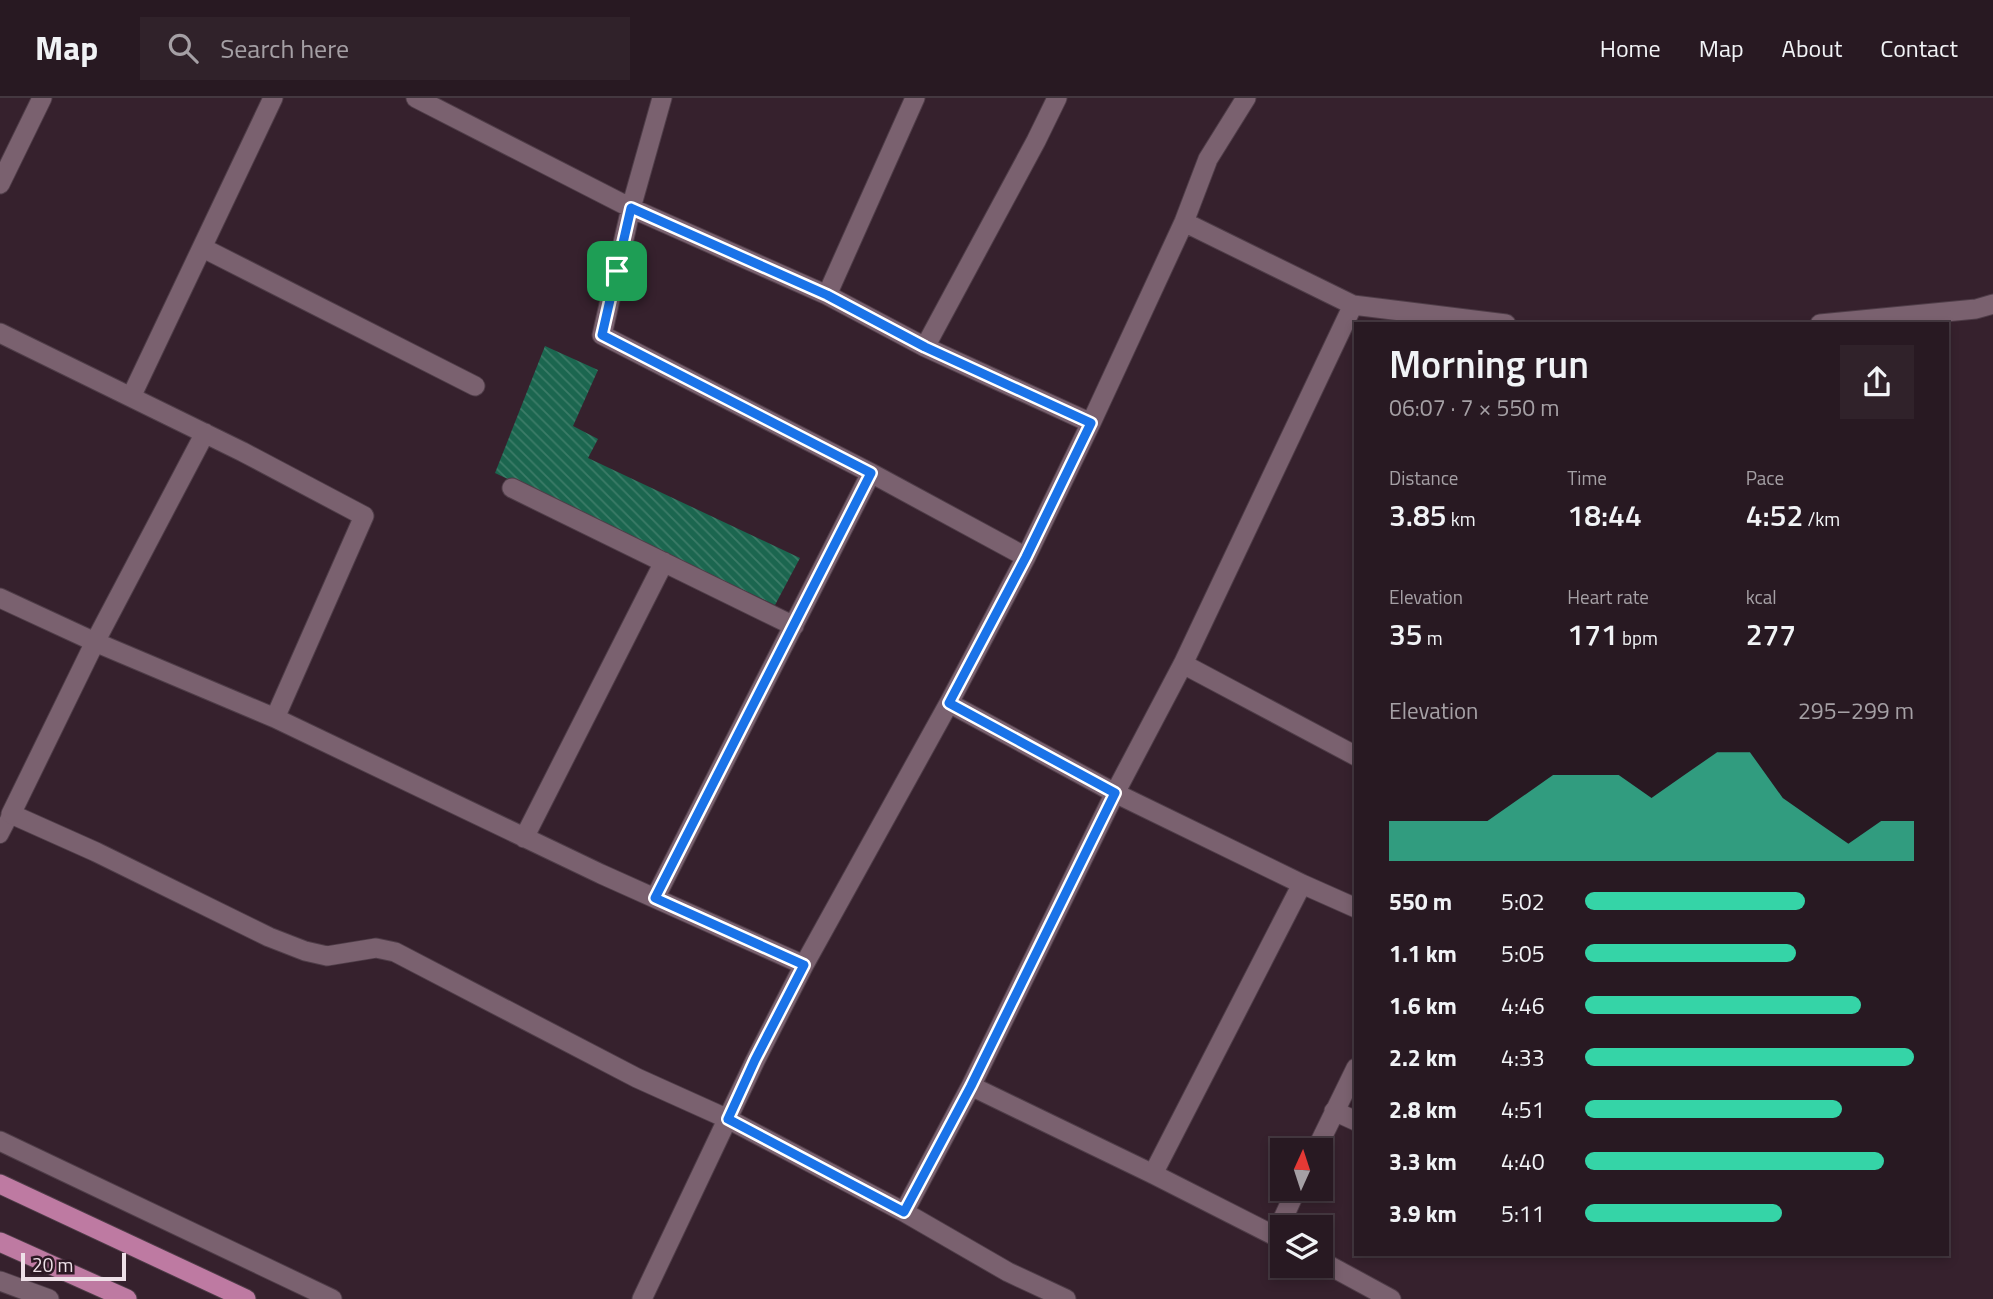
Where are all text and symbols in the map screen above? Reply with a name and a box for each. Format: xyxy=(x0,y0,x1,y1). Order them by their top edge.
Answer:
search box xyxy=(140,17,630,80)
text: Map xyxy=(35,23,98,73)
icon: search xyxy=(164,29,202,67)
text: Search here xyxy=(220,29,349,68)
text: Home xyxy=(1600,30,1661,66)
text: Map xyxy=(1699,30,1744,66)
text: About xyxy=(1782,30,1842,66)
text: Contact xyxy=(1880,30,1958,66)
pin xyxy=(587,241,647,301)
icon: arrive xyxy=(598,252,636,290)
text: Morning run xyxy=(1389,335,1589,393)
button: share xyxy=(1840,345,1914,419)
text: 06:07 · 7 × 550 m xyxy=(1389,390,1559,425)
text: Distance xyxy=(1389,463,1458,492)
text: Time xyxy=(1567,463,1607,492)
text: Pace xyxy=(1746,463,1784,492)
text: 3.85 xyxy=(1389,492,1447,538)
text: 18:44 xyxy=(1567,492,1642,538)
text: 4:52 xyxy=(1746,492,1803,538)
text: km xyxy=(1447,504,1476,533)
text: /km xyxy=(1803,504,1840,533)
text: Elevation xyxy=(1389,582,1463,611)
text: Heart rate xyxy=(1567,582,1649,611)
text: kcal xyxy=(1746,582,1777,611)
text: 35 xyxy=(1389,611,1423,657)
text: 171 xyxy=(1567,611,1618,657)
text: 277 xyxy=(1746,611,1796,657)
text: m xyxy=(1423,623,1443,652)
text: bpm xyxy=(1618,623,1658,652)
text: Elevation xyxy=(1389,693,1478,728)
text: 295–299 m xyxy=(1798,693,1914,728)
text: 550 m xyxy=(1389,884,1452,919)
text: 5:02 xyxy=(1501,884,1545,919)
text: 1.1 km xyxy=(1389,936,1457,971)
text: 5:05 xyxy=(1501,936,1545,971)
text: 1.6 km xyxy=(1389,988,1457,1023)
text: 4:46 xyxy=(1501,988,1545,1023)
text: 2.2 km xyxy=(1389,1040,1457,1075)
text: 4:33 xyxy=(1501,1040,1545,1075)
text: 2.8 km xyxy=(1389,1092,1457,1127)
text: 4:51 xyxy=(1501,1092,1545,1127)
north arrow xyxy=(1270,1138,1334,1200)
map controls xyxy=(1270,1138,1333,1278)
text: 3.3 km xyxy=(1389,1144,1457,1179)
text: 4:40 xyxy=(1501,1144,1545,1179)
text: 3.9 km xyxy=(1389,1196,1457,1231)
text: 5:11 xyxy=(1501,1196,1545,1231)
button: layers xyxy=(1270,1215,1333,1278)
scale bar xyxy=(21,1250,126,1282)
text: 20 m xyxy=(32,1250,73,1279)

